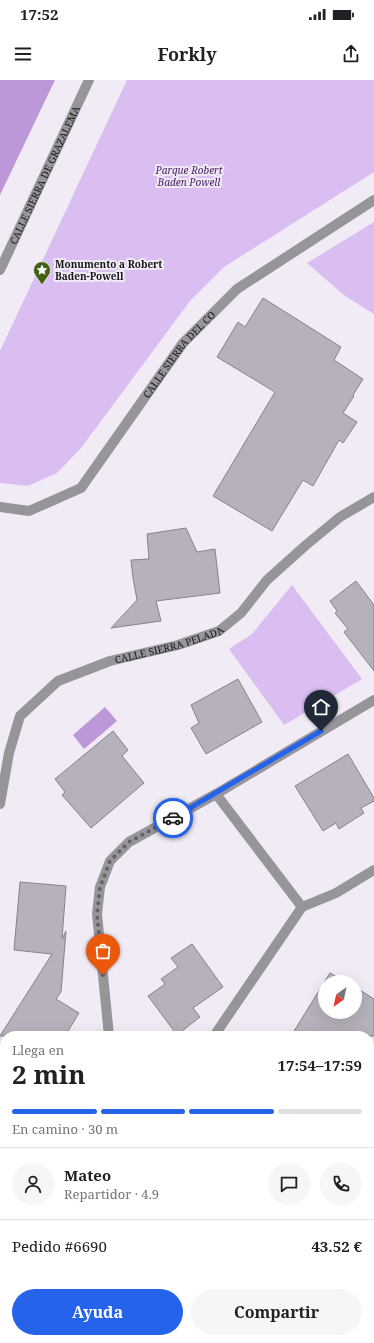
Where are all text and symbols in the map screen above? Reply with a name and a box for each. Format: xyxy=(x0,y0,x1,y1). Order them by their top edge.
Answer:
text: 17:52 xyxy=(20,4,58,24)
text: Forkly xyxy=(157,42,217,66)
icon: menu xyxy=(12,43,34,65)
icon: share xyxy=(340,43,362,65)
street label: CALLE SIERRA DE GRAZALEMA xyxy=(6,103,83,246)
park label: Parque Robert Baden Powell xyxy=(155,163,223,189)
place label: Monumento a Robert Baden-Powell xyxy=(55,257,162,283)
place icon: Monumento a Robert Baden-Powell xyxy=(32,260,52,285)
street label: CALLE SIERRA DEL CO xyxy=(139,308,218,401)
street label: CALLE SIERRA PELADA xyxy=(113,622,227,667)
pin xyxy=(304,690,338,731)
icon: home xyxy=(310,696,332,718)
courier xyxy=(153,798,193,838)
icon: car xyxy=(162,807,184,829)
pin xyxy=(86,934,120,975)
icon: bag xyxy=(92,940,114,962)
north arrow xyxy=(318,975,362,1019)
map controls xyxy=(318,975,362,1019)
text: Llega en xyxy=(12,1041,64,1059)
text: 17:54–17:59 xyxy=(278,1055,362,1075)
text: 2 min xyxy=(12,1056,86,1092)
text: En camino · 30 m xyxy=(12,1120,118,1138)
button: person xyxy=(12,1163,54,1205)
button: chat xyxy=(268,1163,310,1205)
button: phone xyxy=(320,1163,362,1205)
text: Mateo xyxy=(64,1165,111,1185)
text: Repartidor · 4.9 xyxy=(64,1185,159,1203)
text: Pedido #6690 xyxy=(12,1236,107,1256)
text: 43.52 € xyxy=(311,1236,362,1256)
button: Ayuda xyxy=(12,1289,183,1335)
button: Compartir xyxy=(191,1289,362,1335)

